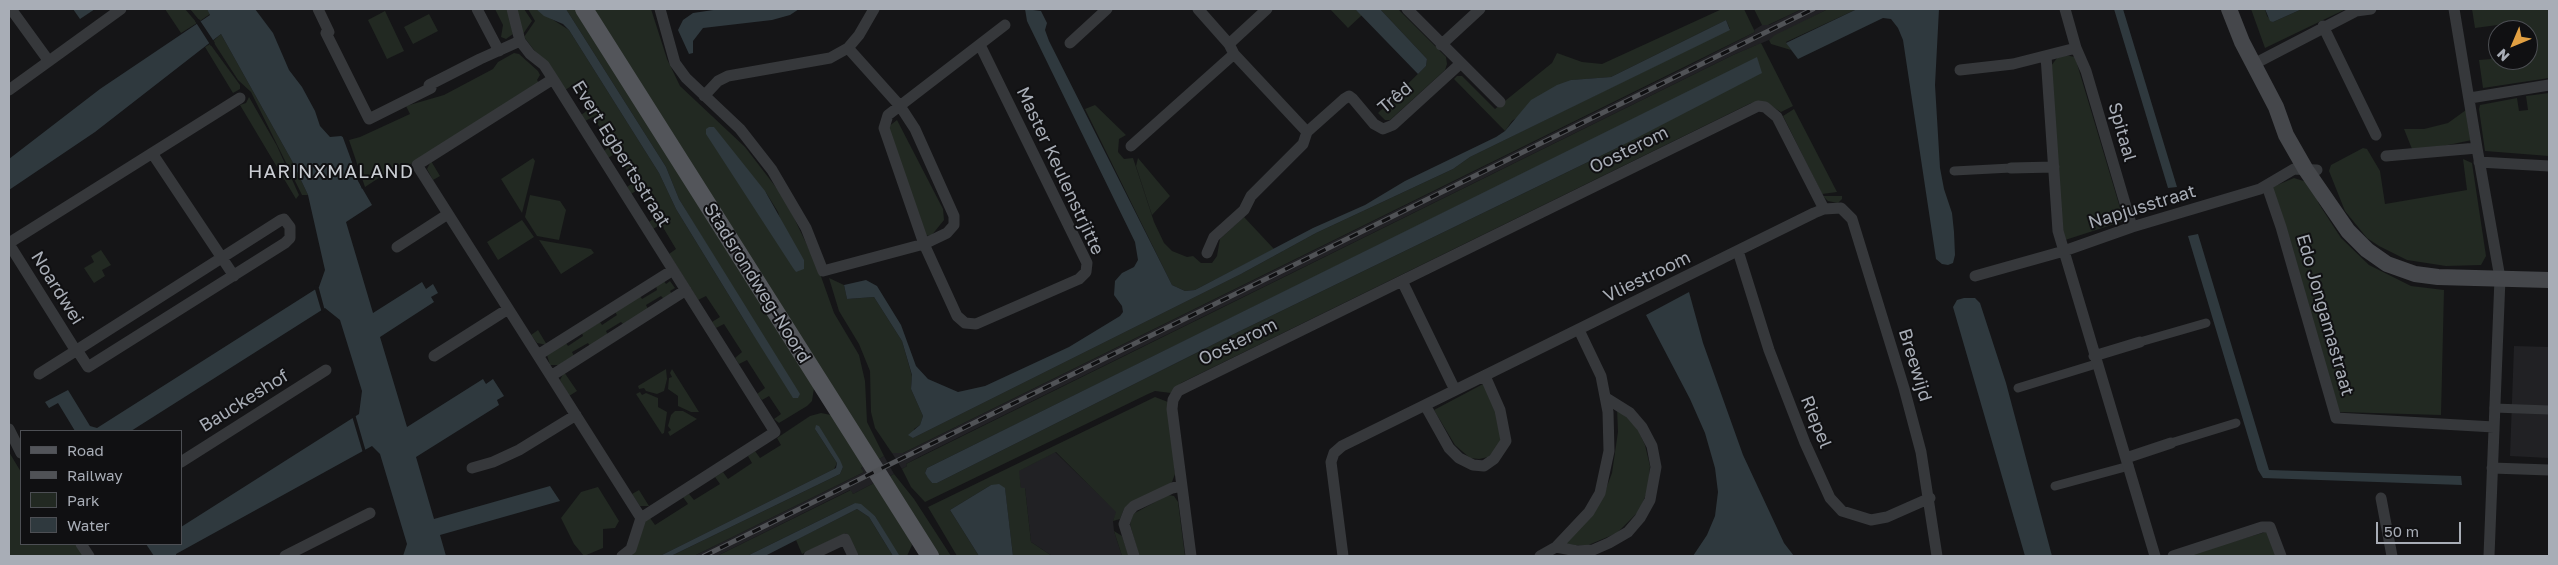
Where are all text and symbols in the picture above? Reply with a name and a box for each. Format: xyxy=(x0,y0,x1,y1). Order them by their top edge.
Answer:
north arrow xyxy=(2488,20,2538,70)
text: N xyxy=(2493,45,2513,65)
street label: Evert Egbertsstraat xyxy=(567,77,675,231)
street label: Trêd xyxy=(1374,78,1416,118)
street label: Master Keulenstrjitte xyxy=(1012,84,1108,258)
street label: Spitaal xyxy=(2103,100,2141,164)
street label: Oosterom xyxy=(1586,122,1672,178)
district label: HARINXMALAND xyxy=(247,161,415,183)
street label: Napjusstraat xyxy=(2086,180,2198,234)
street label: Stadsrondweg-Noord xyxy=(699,199,815,367)
street label: Edo Jongamastraat xyxy=(2292,232,2358,398)
street label: Noardwei xyxy=(26,247,88,329)
street label: Vliestroom xyxy=(1600,247,1694,307)
street label: Oosterom xyxy=(1195,314,1281,370)
street label: Breewijd xyxy=(1894,326,1936,404)
street label: Bauckeshof xyxy=(195,365,293,437)
street label: Riepel xyxy=(1796,393,1836,451)
legend xyxy=(20,430,182,545)
text: Road xyxy=(67,441,104,459)
text: Railway xyxy=(67,466,123,484)
text: Park xyxy=(67,491,99,509)
scale bar xyxy=(2378,512,2463,544)
text: Water xyxy=(67,516,110,534)
text: 50 m xyxy=(2384,522,2419,540)

